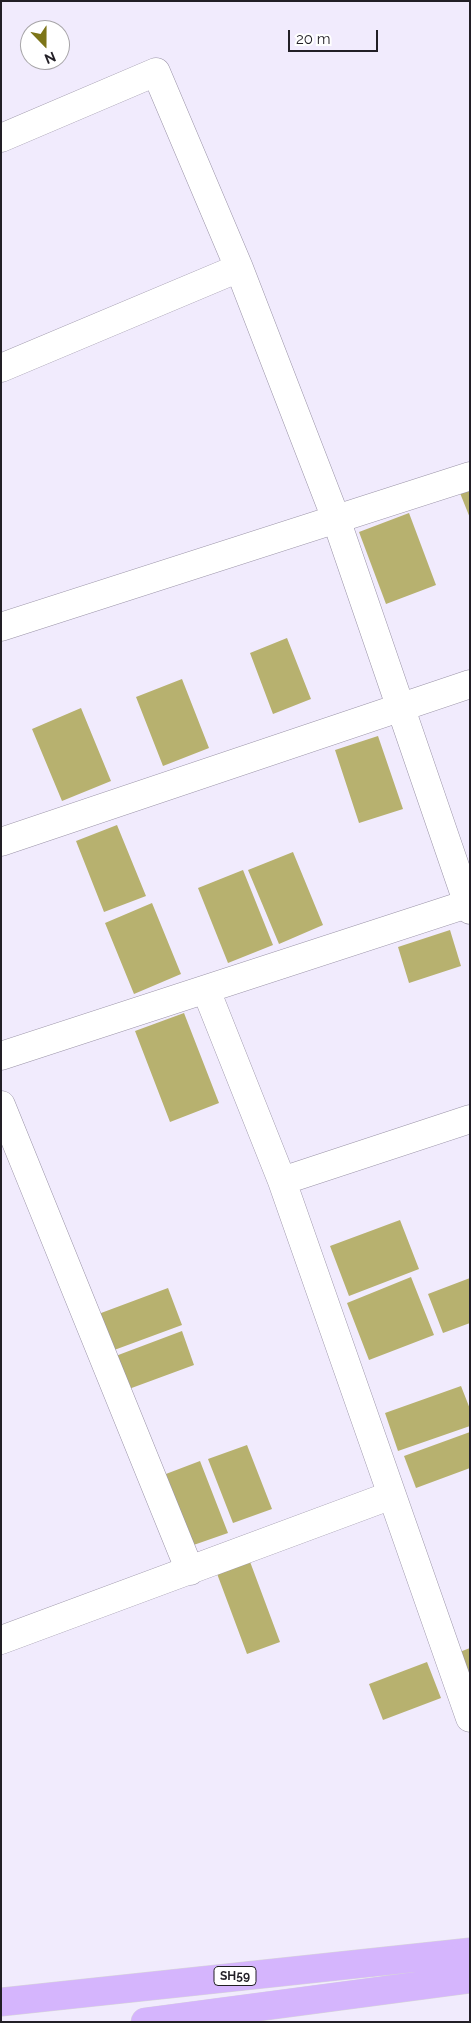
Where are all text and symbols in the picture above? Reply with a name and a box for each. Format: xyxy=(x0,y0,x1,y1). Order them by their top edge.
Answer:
north arrow xyxy=(20,20,70,70)
scale bar xyxy=(291,20,381,52)
text: 20 m xyxy=(296,30,331,48)
text: N xyxy=(42,49,58,67)
road number: SH59 xyxy=(214,1966,256,1985)

